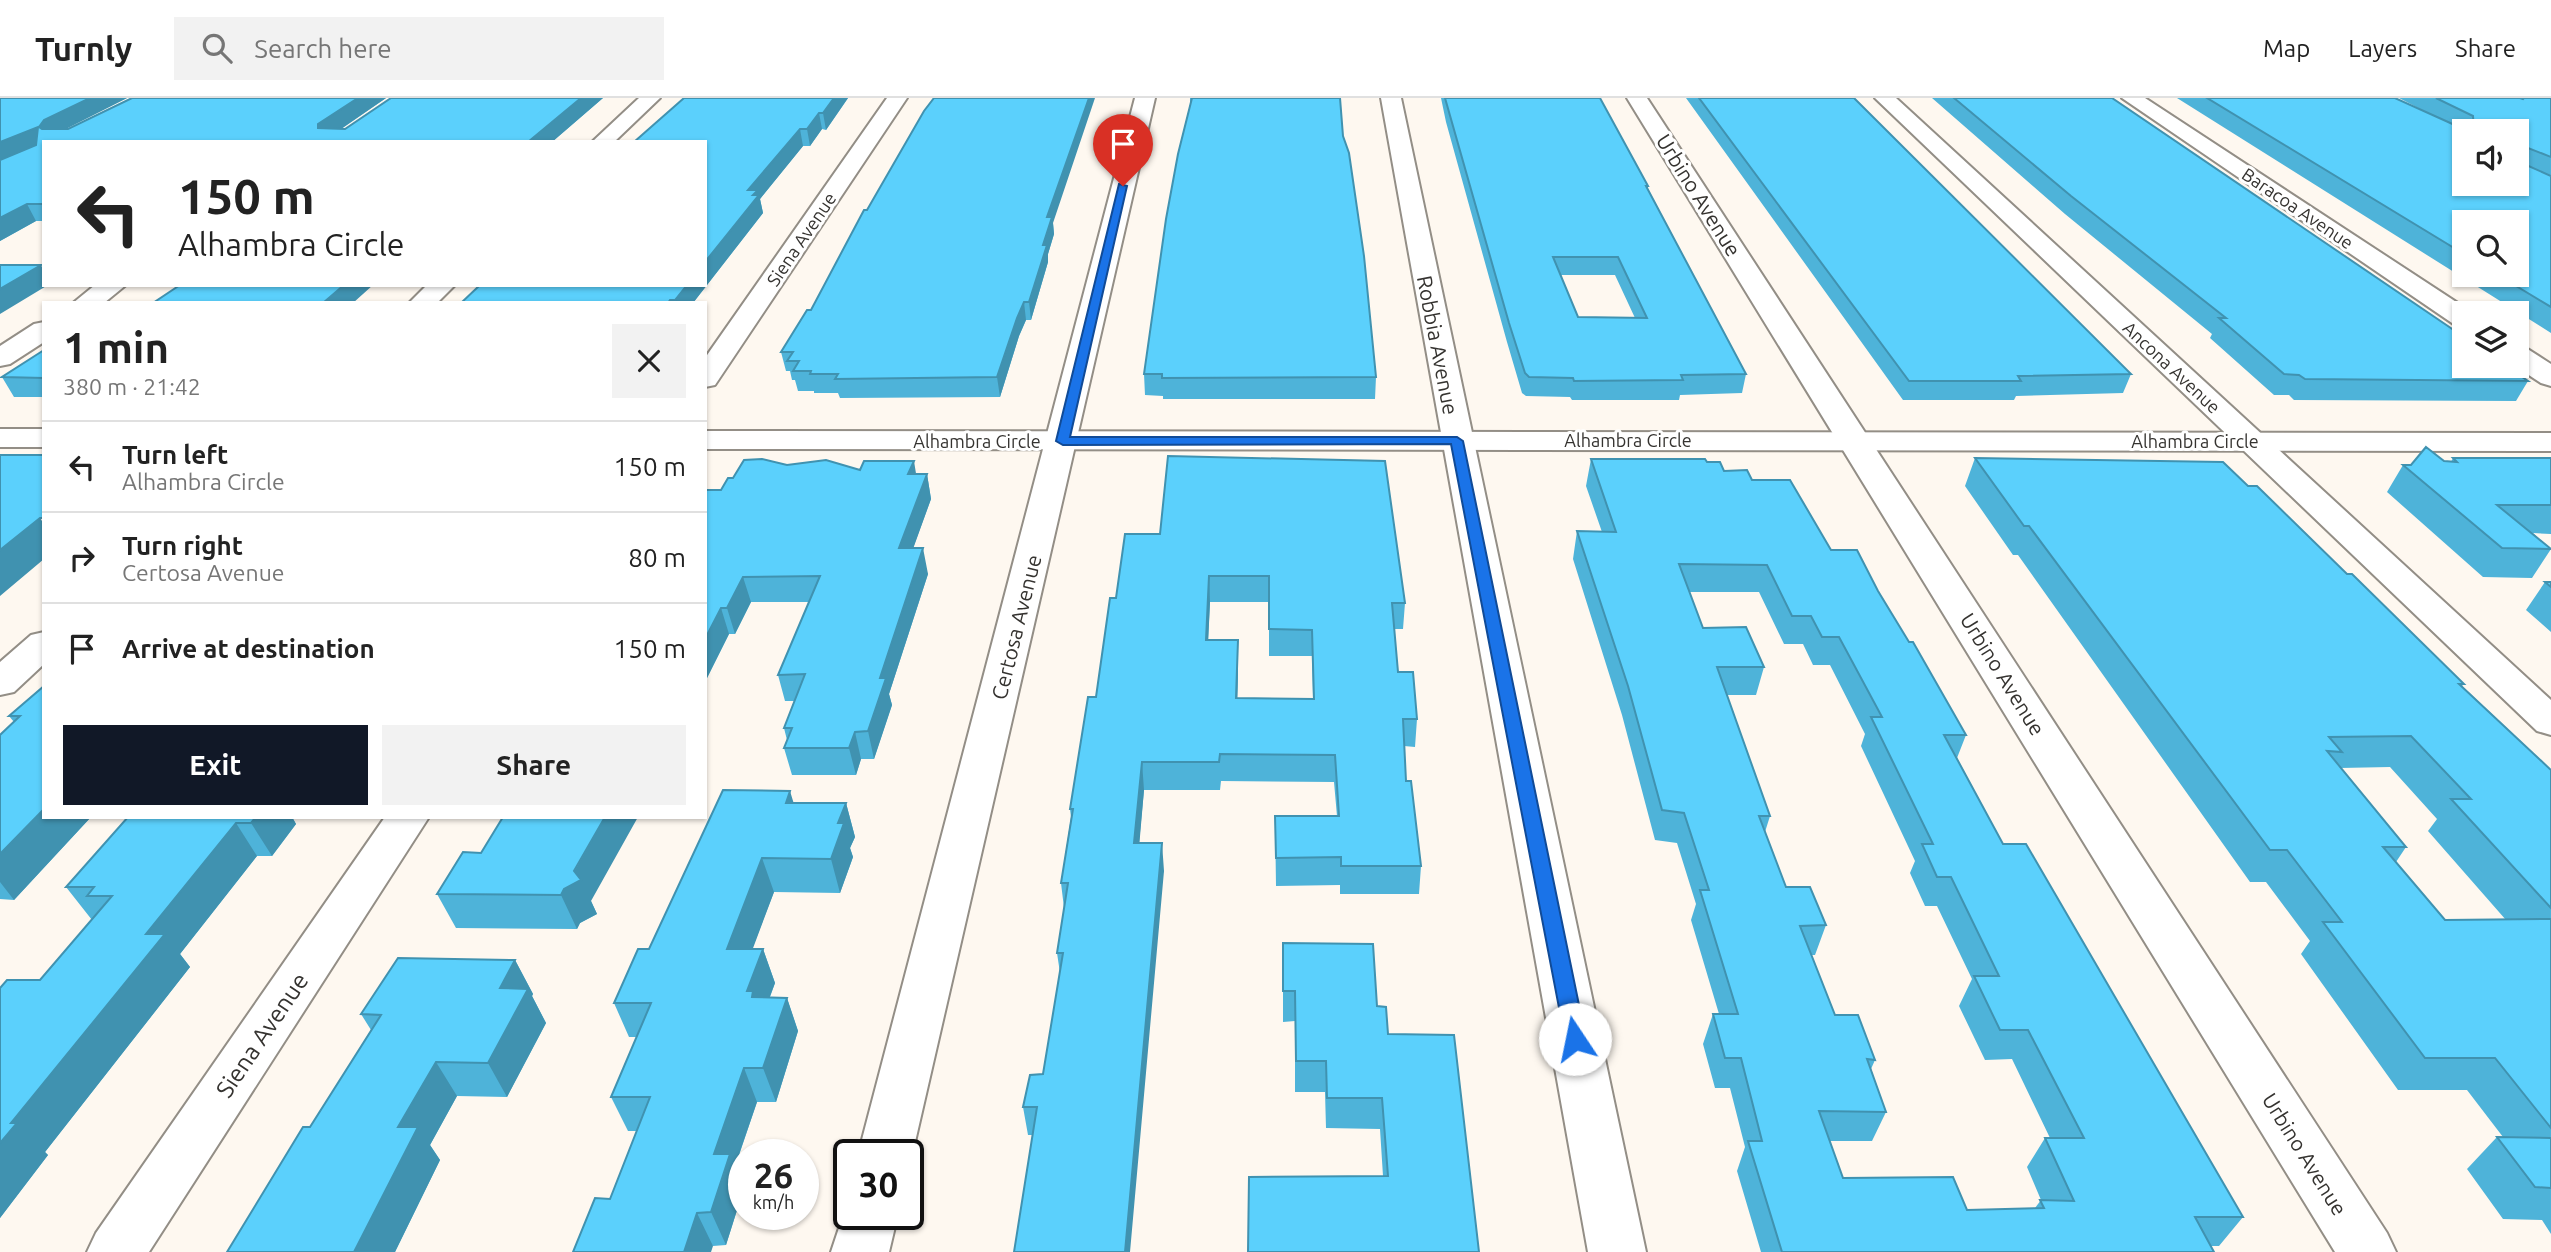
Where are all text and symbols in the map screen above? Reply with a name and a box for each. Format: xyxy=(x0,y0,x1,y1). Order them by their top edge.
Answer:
search box xyxy=(174,17,664,80)
icon: search xyxy=(198,29,236,67)
text: Turnly xyxy=(35,30,132,67)
text: Search here xyxy=(254,34,392,63)
text: Map xyxy=(2263,35,2310,62)
text: Layers xyxy=(2348,35,2417,62)
text: Share xyxy=(2455,35,2516,62)
pin xyxy=(1093,114,1153,186)
map controls xyxy=(2452,119,2529,378)
button: sound xyxy=(2452,119,2529,196)
icon: arrive xyxy=(1104,125,1142,163)
street label: Urbino Avenue xyxy=(1652,129,1746,261)
street label: Baracoa Avenue xyxy=(2239,163,2357,253)
icon: left xyxy=(63,168,154,259)
text: 150 m xyxy=(178,168,315,223)
street label: Siena Avenue xyxy=(763,189,839,289)
button: search xyxy=(2452,210,2529,287)
text: Alhambra Circle xyxy=(178,226,405,262)
street label: Robbia Avenue xyxy=(1413,273,1463,417)
button: layers xyxy=(2452,301,2529,378)
street label: Ancona Avenue xyxy=(2119,317,2225,417)
text: 1 min xyxy=(63,324,169,371)
button: close xyxy=(612,324,686,398)
text: 380 m · 21:42 xyxy=(63,374,201,399)
street label: Alhambra Circle xyxy=(1564,430,1692,450)
street label: Alhambra Circle xyxy=(913,431,1041,451)
street label: Alhambra Circle xyxy=(2131,431,2259,451)
text: Turn left xyxy=(122,440,228,469)
icon: left xyxy=(63,448,101,486)
text: 150 m xyxy=(614,452,686,481)
text: Alhambra Circle xyxy=(122,469,285,494)
text: Turn right xyxy=(122,531,243,560)
icon: right xyxy=(63,539,101,577)
text: 80 m xyxy=(628,543,686,572)
street label: Certosa Avenue xyxy=(986,552,1046,702)
text: Certosa Avenue xyxy=(122,560,285,585)
street label: Urbino Avenue xyxy=(1956,608,2050,740)
icon: arrive xyxy=(63,630,101,668)
text: Arrive at destination xyxy=(122,634,375,663)
text: 150 m xyxy=(614,634,686,663)
button: Exit xyxy=(63,725,368,805)
button: Share xyxy=(382,725,686,805)
street label: Siena Avenue xyxy=(211,968,313,1102)
position arrow xyxy=(1538,1002,1612,1076)
street label: Urbino Avenue xyxy=(2258,1088,2352,1220)
speed limit sign: 30 xyxy=(833,1139,924,1230)
text: 26 xyxy=(754,1155,793,1195)
text: km/h xyxy=(753,1192,794,1212)

